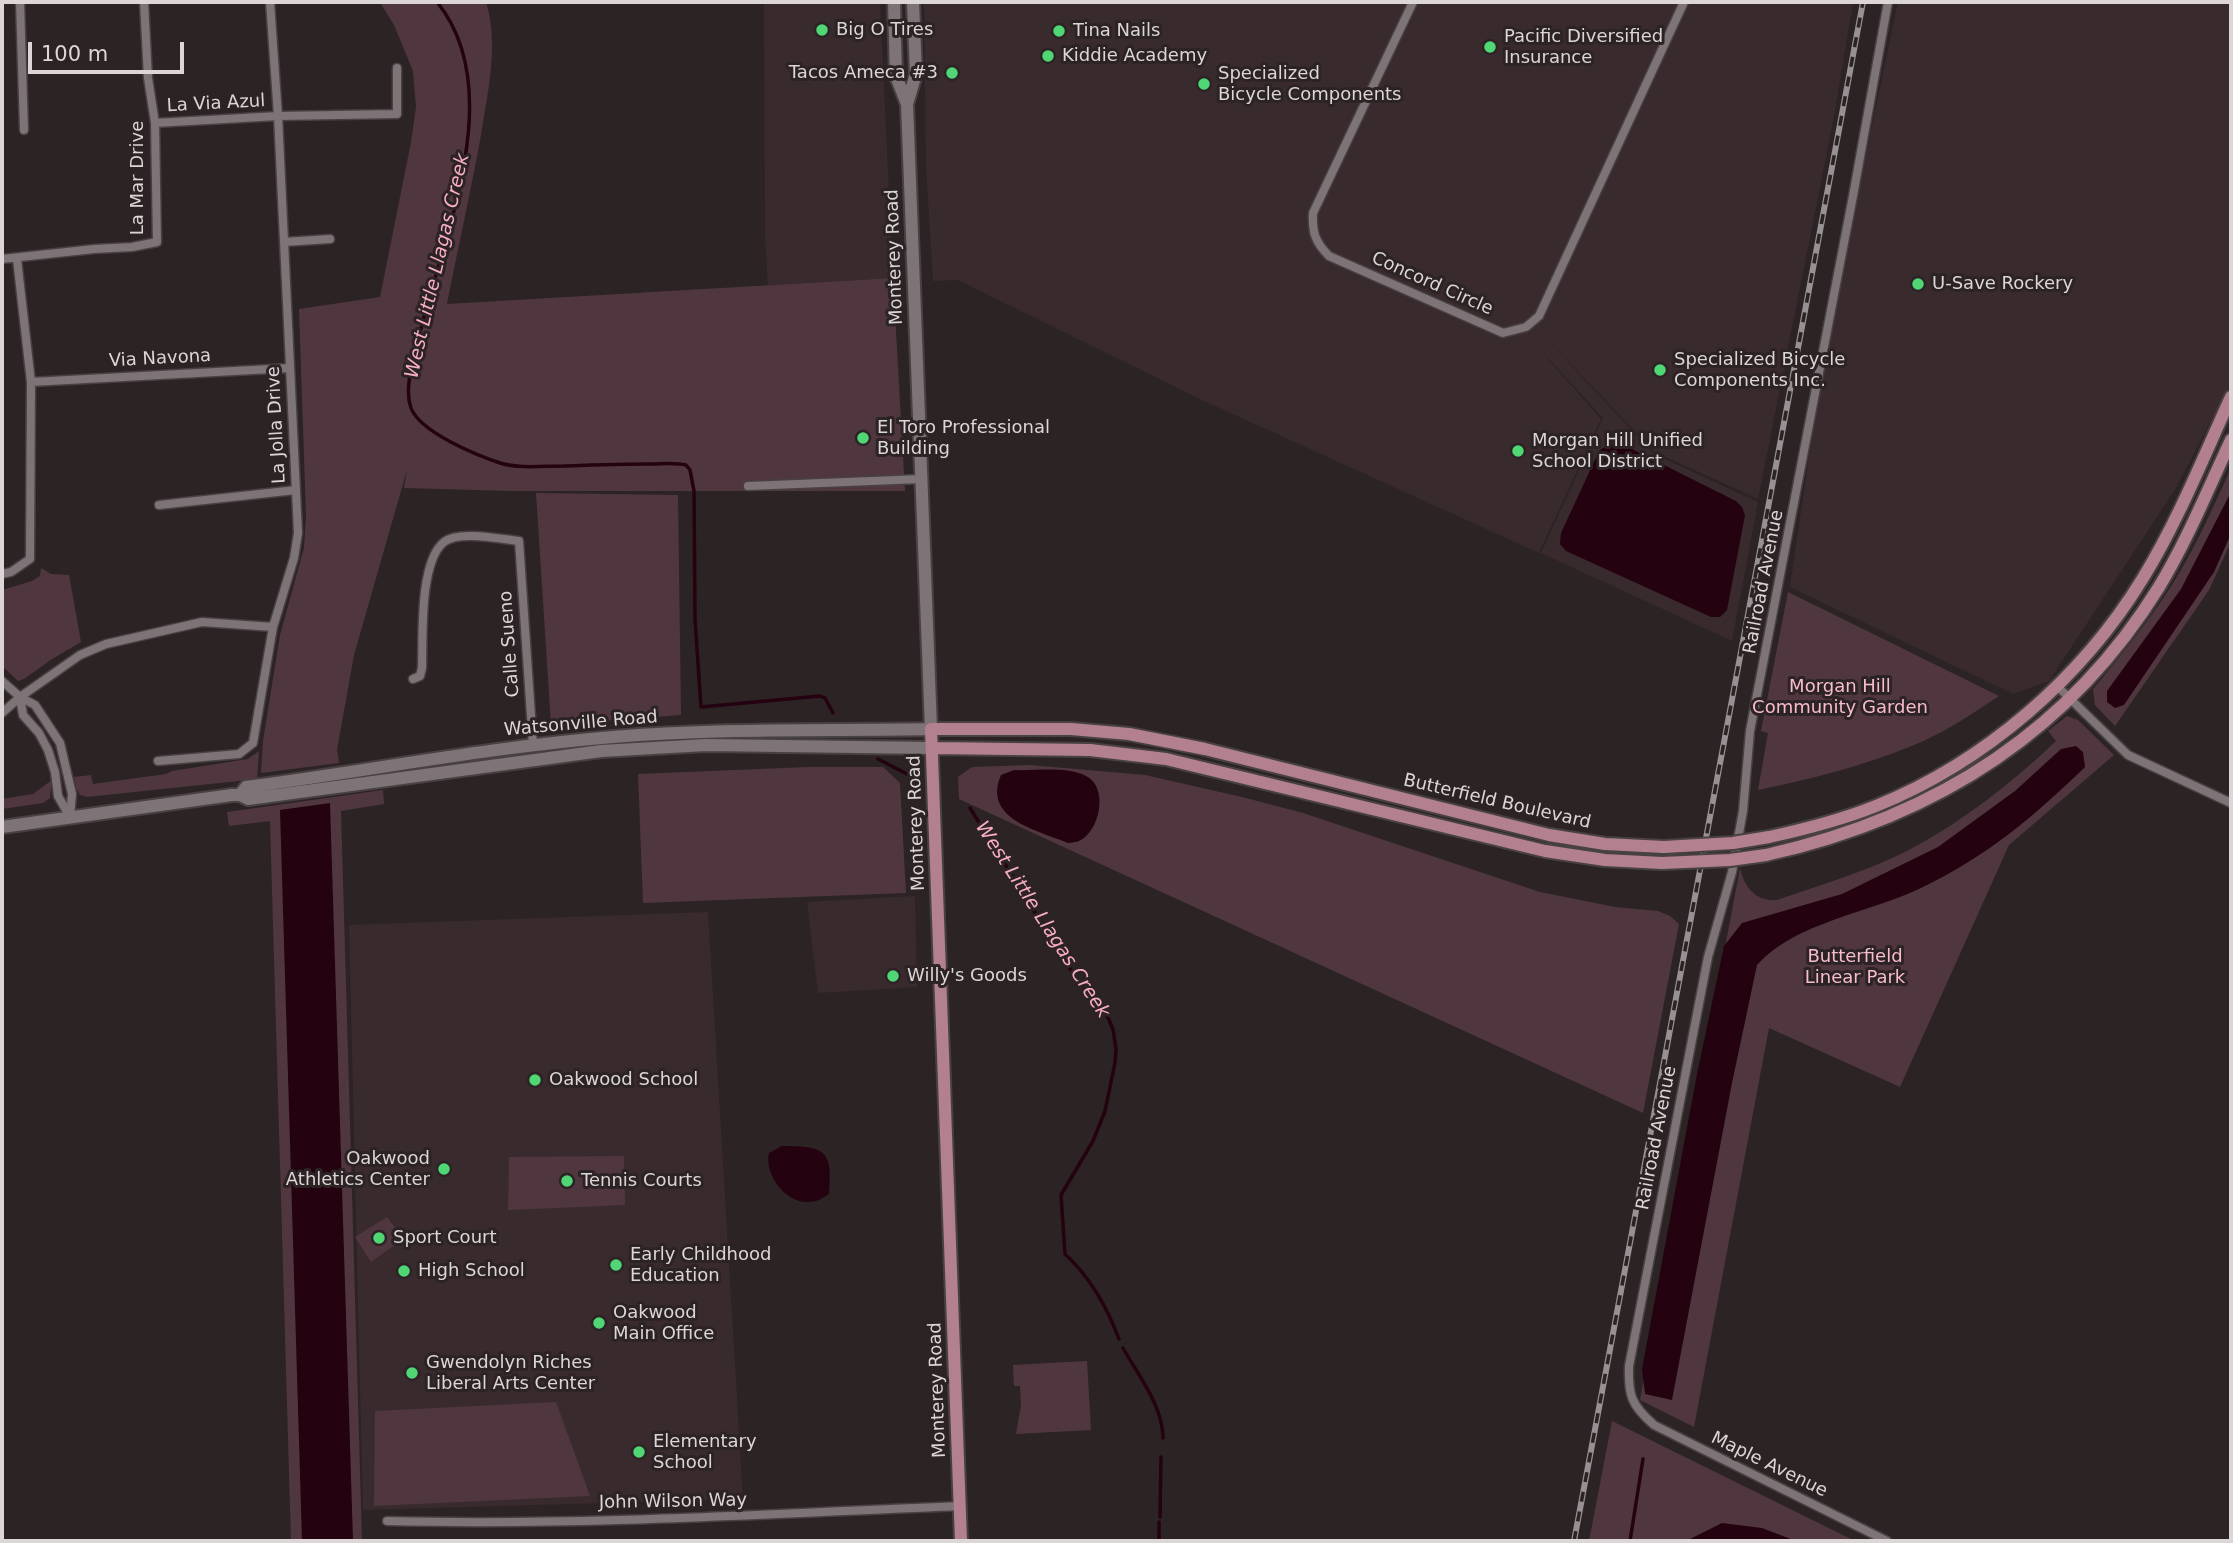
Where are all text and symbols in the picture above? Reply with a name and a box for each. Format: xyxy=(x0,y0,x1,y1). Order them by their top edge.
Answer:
place label: Big O Tires xyxy=(836,19,933,41)
place label: Tina Nails xyxy=(1073,20,1160,42)
marker: Big O Tires xyxy=(814,22,830,38)
marker: Tina Nails xyxy=(1051,23,1067,39)
place label: Pacific Diversified Insurance xyxy=(1504,26,1663,68)
scale bar xyxy=(32,28,187,72)
marker: Pacific Diversified Insurance xyxy=(1482,39,1498,55)
text: 100 m xyxy=(41,42,108,66)
place label: Kiddie Academy xyxy=(1062,45,1207,67)
marker: Kiddie Academy xyxy=(1040,48,1056,64)
place label: Tacos Ameca #3 xyxy=(789,62,938,84)
place label: Specialized Bicycle Components xyxy=(1218,63,1401,106)
marker: Tacos Ameca #3 xyxy=(944,65,960,81)
marker: Specialized Bicycle Components xyxy=(1196,76,1212,92)
street label: La Via Azul xyxy=(166,91,266,117)
street label: La Mar Drive xyxy=(127,121,149,235)
water label: West Little Llagas Creek xyxy=(401,151,475,381)
street label: Monterey Road xyxy=(882,189,908,325)
street label: Concord Circle xyxy=(1368,248,1496,320)
place label: U-Save Rockery xyxy=(1932,273,2073,295)
marker: U-Save Rockery xyxy=(1910,276,1926,292)
street label: Via Navona xyxy=(108,346,212,372)
place label: Specialized Bicycle Components Inc. xyxy=(1674,349,1845,392)
marker: Specialized Bicycle Components Inc. xyxy=(1652,362,1668,378)
street label: La Jolla Drive xyxy=(263,366,291,484)
place label: El Toro Professional Building xyxy=(877,417,1050,460)
marker: El Toro Professional Building xyxy=(855,430,871,446)
place label: Morgan Hill Unified School District xyxy=(1532,430,1703,472)
marker: Morgan Hill Unified School District xyxy=(1510,443,1526,459)
street label: Railroad Avenue xyxy=(1739,508,1789,656)
street label: Calle Sueno xyxy=(496,590,524,698)
park label: Morgan Hill Community Garden xyxy=(1752,676,1928,718)
street label: Watsonville Road xyxy=(503,707,659,741)
street label: Monterey Road xyxy=(904,755,930,891)
street label: Butterfield Boulevard xyxy=(1401,770,1593,834)
water label: West Little Llagas Creek xyxy=(970,817,1114,1023)
park label: Butterfield Linear Park xyxy=(1805,946,1905,988)
place label: Willy's Goods xyxy=(907,965,1027,987)
marker: Willy's Goods xyxy=(885,968,901,984)
street label: Railroad Avenue xyxy=(1632,1064,1682,1212)
place label: Oakwood School xyxy=(549,1069,698,1091)
marker: Oakwood School xyxy=(527,1072,543,1088)
place label: Oakwood Athletics Center xyxy=(286,1148,430,1190)
marker: Oakwood Athletics Center xyxy=(436,1161,452,1177)
place label: Tennis Courts xyxy=(581,1170,702,1192)
marker: Tennis Courts xyxy=(559,1173,575,1189)
place label: Sport Court xyxy=(393,1227,496,1249)
marker: Sport Court xyxy=(371,1230,387,1246)
place label: Early Childhood Education xyxy=(630,1244,771,1286)
marker: Early Childhood Education xyxy=(608,1257,624,1273)
place label: High School xyxy=(418,1260,525,1282)
marker: High School xyxy=(396,1263,412,1279)
place label: Oakwood Main Office xyxy=(613,1302,714,1344)
marker: Oakwood Main Office xyxy=(591,1315,607,1331)
street label: Monterey Road xyxy=(925,1322,951,1458)
place label: Gwendolyn Riches Liberal Arts Center xyxy=(426,1352,595,1394)
marker: Gwendolyn Riches Liberal Arts Center xyxy=(404,1365,420,1381)
street label: Maple Avenue xyxy=(1707,1428,1831,1502)
place label: Elementary School xyxy=(653,1431,757,1474)
marker: Elementary School xyxy=(631,1444,647,1460)
street label: John Wilson Way xyxy=(599,1490,747,1514)

